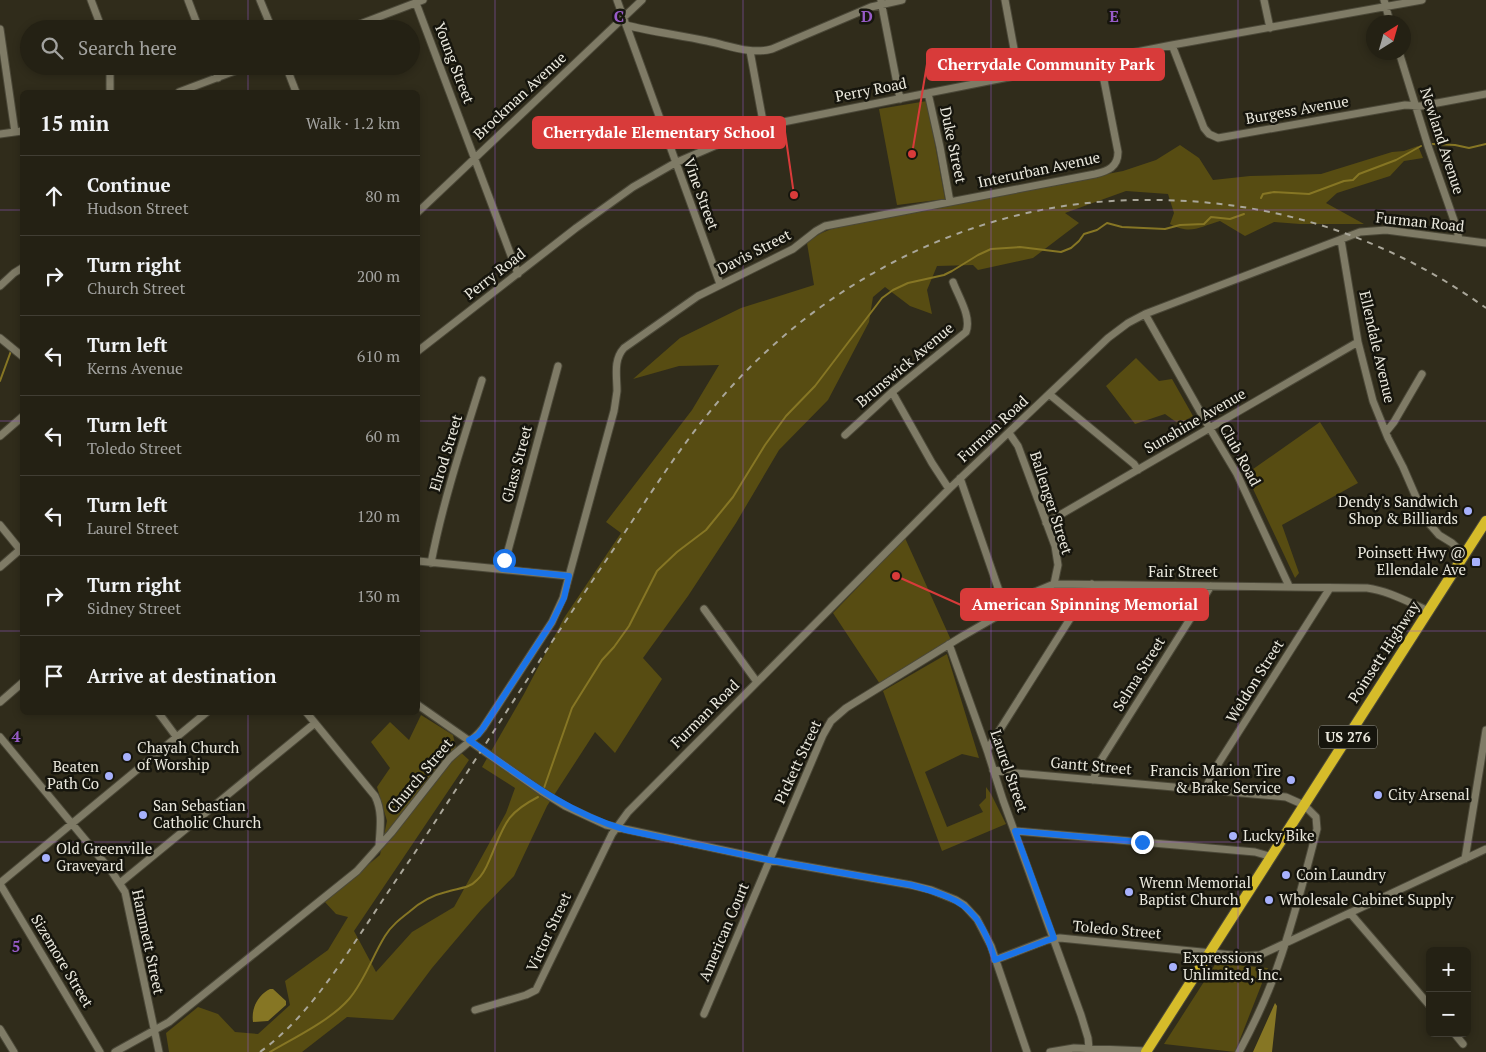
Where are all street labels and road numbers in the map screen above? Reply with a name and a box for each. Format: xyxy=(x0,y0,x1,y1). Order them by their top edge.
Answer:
street label: Young Street xyxy=(430,19,480,107)
street label: Brockman Avenue xyxy=(469,47,570,143)
street label: Perry Road xyxy=(833,72,908,106)
street label: Newland Avenue xyxy=(1416,85,1470,197)
street label: Burgess Avenue xyxy=(1244,90,1350,128)
street label: Duke Street xyxy=(936,105,972,185)
street label: Interurban Avenue xyxy=(976,146,1102,192)
street label: Vine Street xyxy=(680,155,724,233)
street label: Furman Road xyxy=(1375,206,1465,236)
street label: Davis Street xyxy=(713,224,794,278)
street label: Perry Road xyxy=(460,243,529,303)
street label: Ellendale Avenue xyxy=(1355,289,1401,405)
street label: Brunswick Avenue xyxy=(851,317,957,411)
street label: Sunshine Avenue xyxy=(1140,383,1249,457)
street label: Furman Road xyxy=(953,391,1032,466)
street label: Elrod Street xyxy=(424,411,466,494)
street label: Club Road xyxy=(1216,420,1266,489)
street label: Glass Street xyxy=(496,423,536,505)
street label: Ballenger Street xyxy=(1026,449,1078,557)
street label: Fair Street xyxy=(1148,561,1218,581)
street label: Poinsett Highway xyxy=(1343,597,1424,706)
street label: Selma Street xyxy=(1107,632,1169,715)
street label: Weldon Street xyxy=(1221,635,1288,726)
street label: Furman Road xyxy=(666,675,743,752)
street label: Pickett Street xyxy=(769,716,825,807)
road number: US 276 xyxy=(1319,726,1377,749)
street label: Laurel Street xyxy=(987,727,1034,815)
street label: Church Street xyxy=(382,733,457,817)
street label: Gantt Street xyxy=(1050,751,1133,779)
street label: American Court xyxy=(693,879,753,984)
street label: Hammett Street xyxy=(128,888,170,996)
street label: Victor Street xyxy=(521,888,575,974)
street label: Sizemore Street xyxy=(27,910,99,1011)
street label: Toledo Street xyxy=(1072,915,1163,943)

